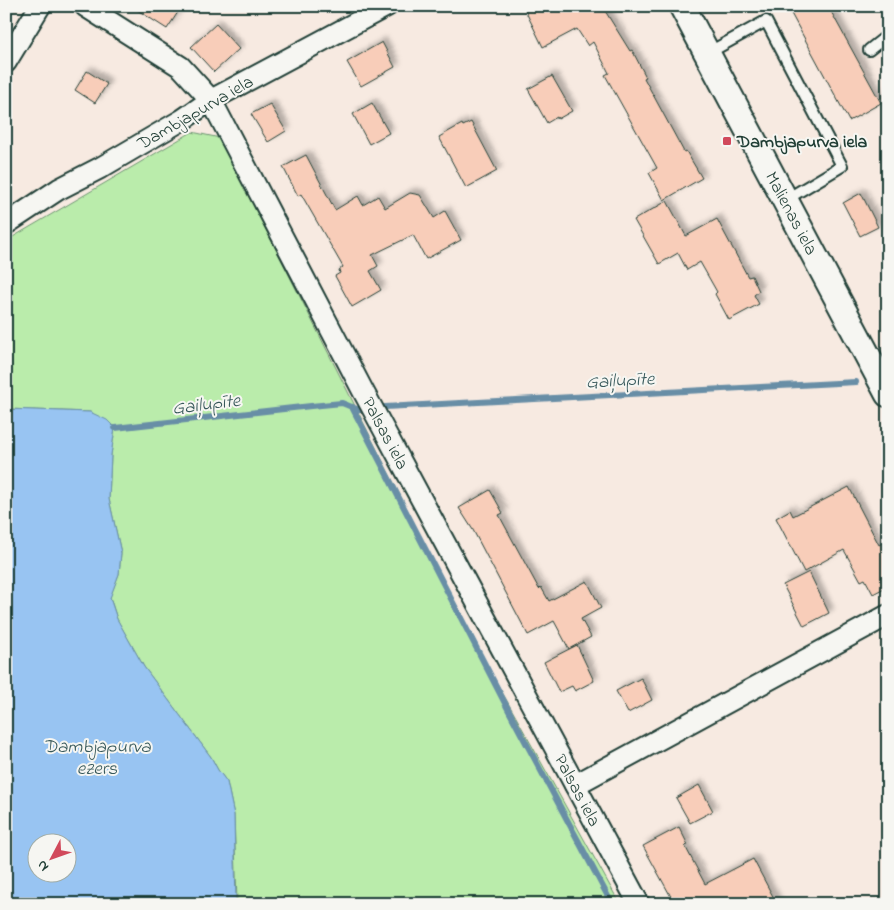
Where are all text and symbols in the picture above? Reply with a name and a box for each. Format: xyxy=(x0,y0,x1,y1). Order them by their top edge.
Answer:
street label: Dambjapurva iela xyxy=(132,70,259,158)
place label: Dambjapurva iela xyxy=(736,130,867,156)
marker: Dambjapurva iela xyxy=(721,135,733,147)
street label: Malienas iela xyxy=(757,168,823,260)
water label: Gaiļupīte xyxy=(585,366,656,397)
water label: Gaiļupīte xyxy=(171,388,243,423)
street label: Palsas iela xyxy=(354,393,414,475)
water label: Dambjapurva ezers xyxy=(43,734,151,783)
street label: Palsas iela xyxy=(546,750,606,832)
north arrow xyxy=(28,832,78,882)
text: N xyxy=(32,855,54,876)

